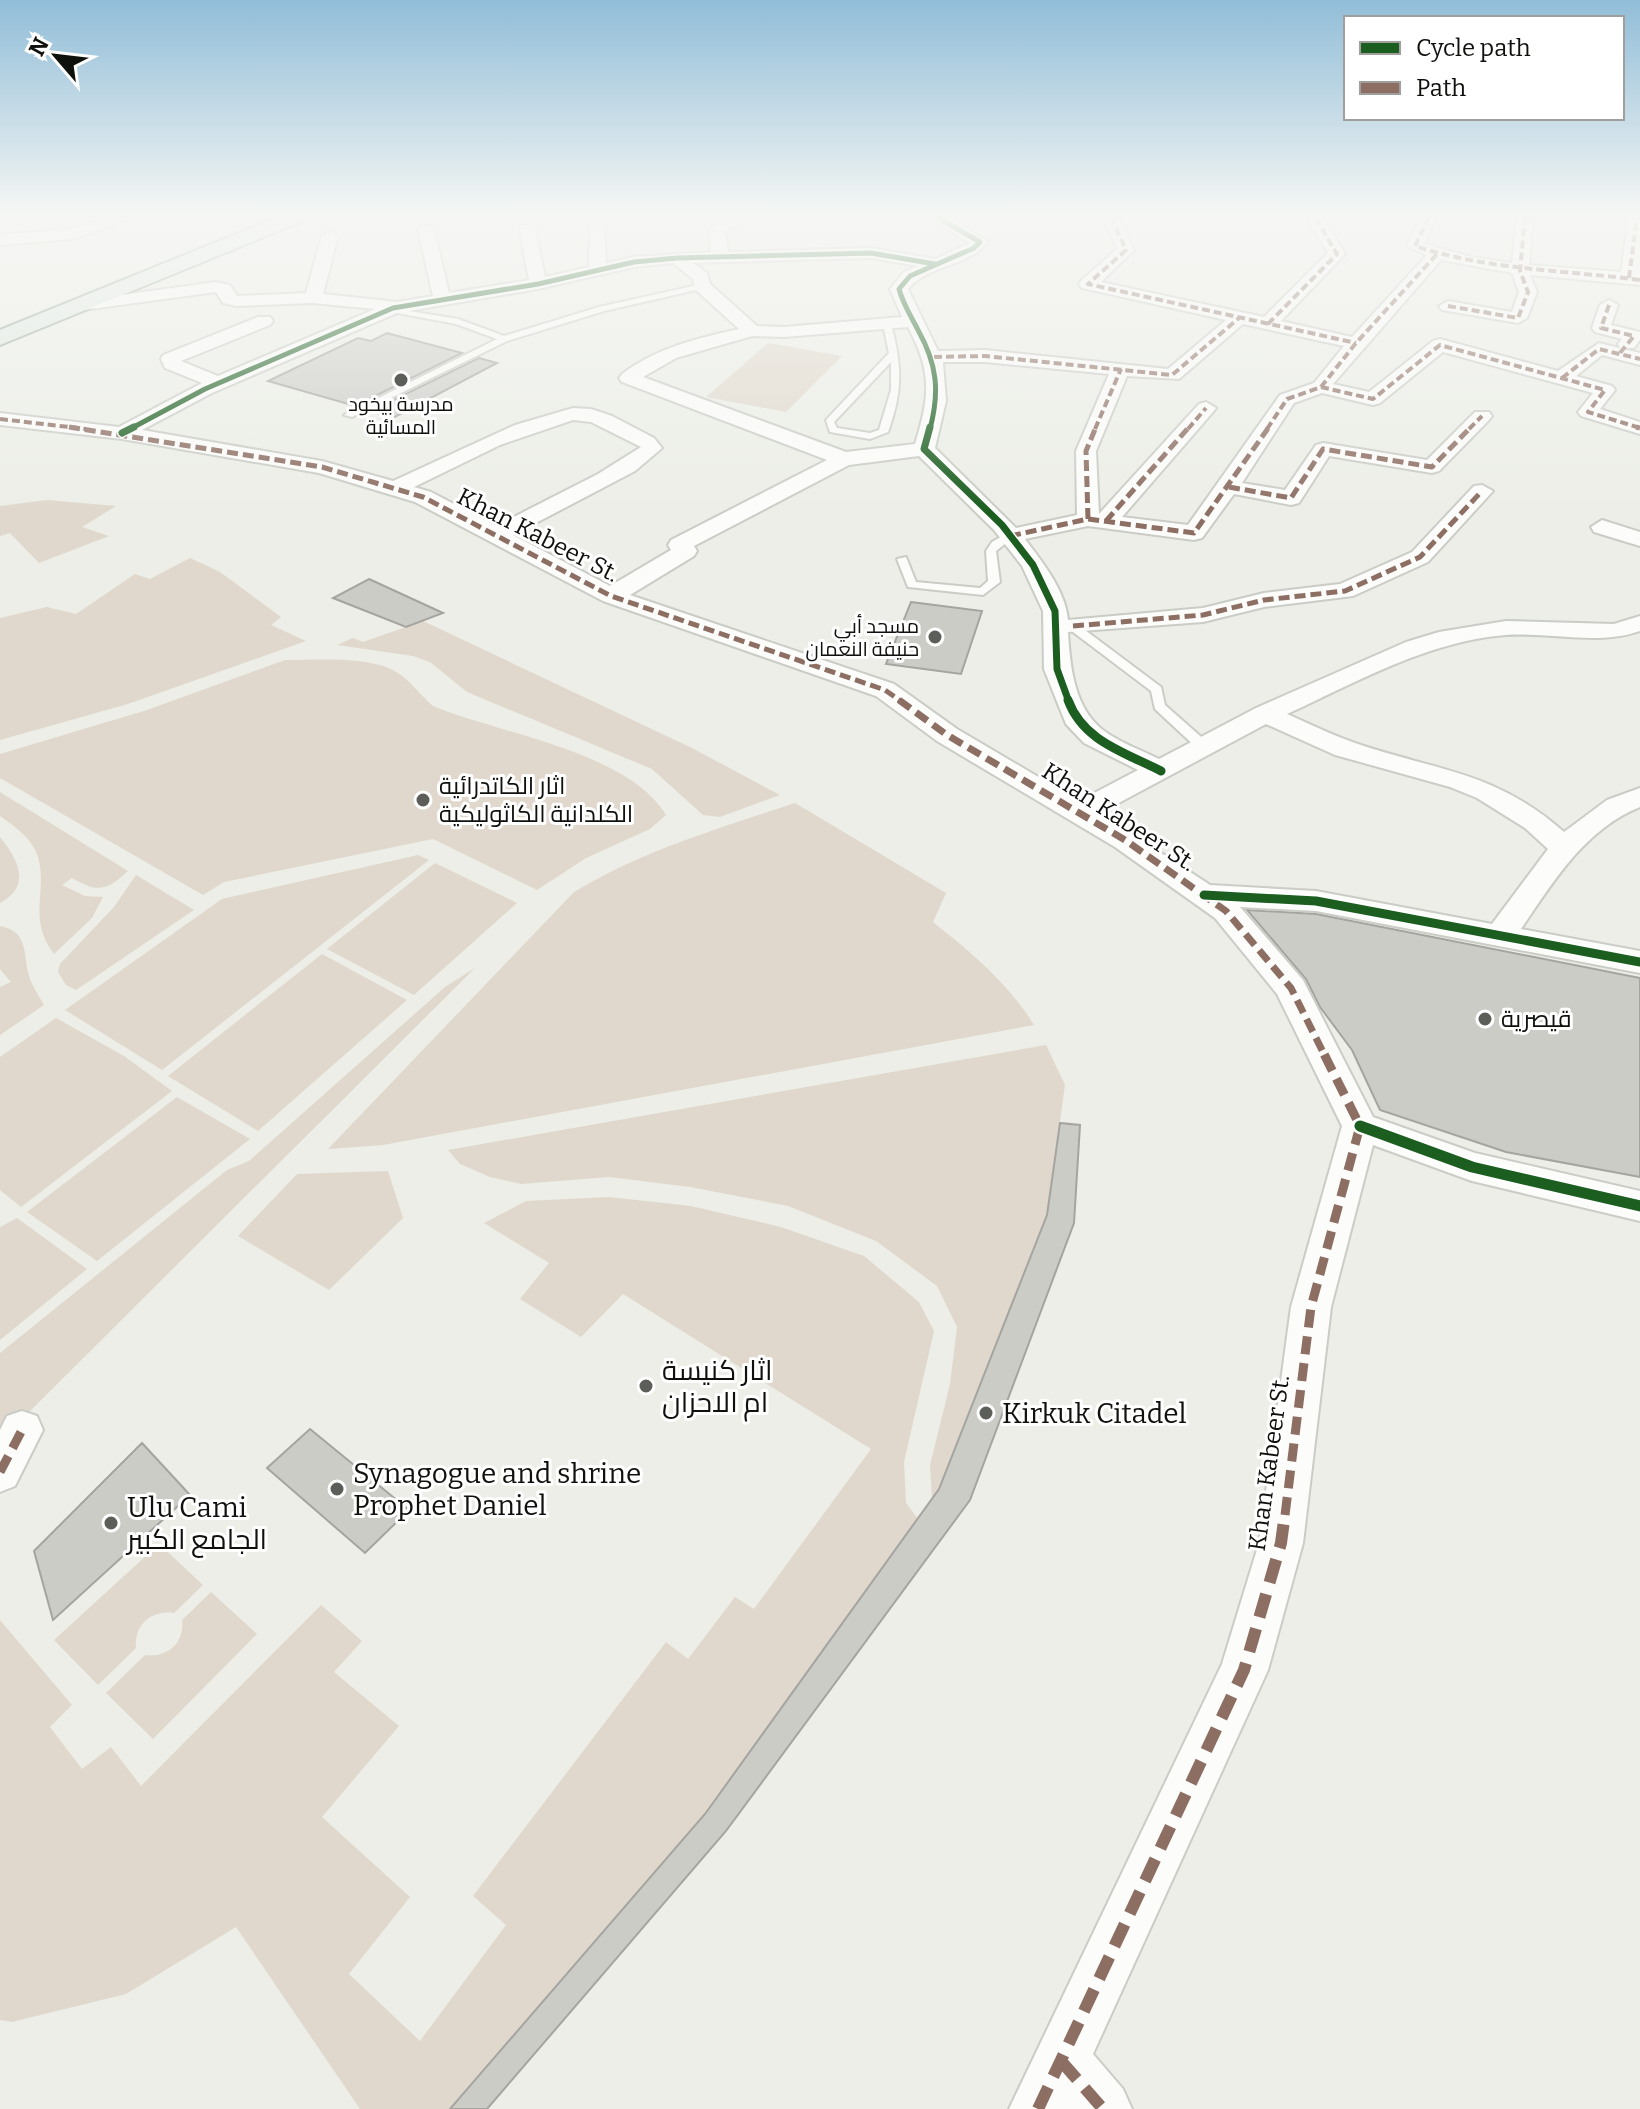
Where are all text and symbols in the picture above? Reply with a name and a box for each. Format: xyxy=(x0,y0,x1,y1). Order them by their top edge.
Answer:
north arrow xyxy=(16,16,96,96)
legend xyxy=(1344,16,1624,120)
text: N xyxy=(23,33,55,61)
text: Cycle path xyxy=(1416,34,1531,62)
text: Path xyxy=(1416,74,1466,102)
marker: مدرسة بيخود المسائية xyxy=(392,371,410,389)
place label: مدرسة بيخود المسائية xyxy=(348,392,454,439)
street label: Khan Kabeer St. xyxy=(453,482,623,588)
place label: مسجد أبي حنيفة النعمان xyxy=(806,614,919,662)
marker: مسجد أبي حنيفة النعمان xyxy=(926,628,944,646)
street label: Khan Kabeer St. xyxy=(1037,757,1201,877)
place label: اثار الكاتدرائية الكلدانية الكاثوليكية xyxy=(439,772,633,828)
marker: اثار الكاتدرائية الكلدانية الكاثوليكية xyxy=(414,791,432,809)
place label: قيصرية xyxy=(1501,1005,1572,1033)
marker: قيصرية xyxy=(1476,1010,1494,1028)
place label: اثار كنيسة ام الاحزان xyxy=(662,1354,772,1422)
street label: Khan Kabeer St. xyxy=(1243,1373,1295,1553)
marker: اثار كنيسة ام الاحزان xyxy=(637,1377,655,1395)
place label: Kirkuk Citadel xyxy=(1002,1397,1187,1430)
marker: Kirkuk Citadel xyxy=(977,1404,995,1422)
place label: Synagogue and shrine Prophet Daniel xyxy=(353,1457,641,1522)
marker: Synagogue and shrine Prophet Daniel xyxy=(328,1480,346,1498)
place label: Ulu Cami الجامع الكبير xyxy=(125,1491,267,1558)
marker: Ulu Cami الجامع الكبير xyxy=(102,1514,120,1532)

